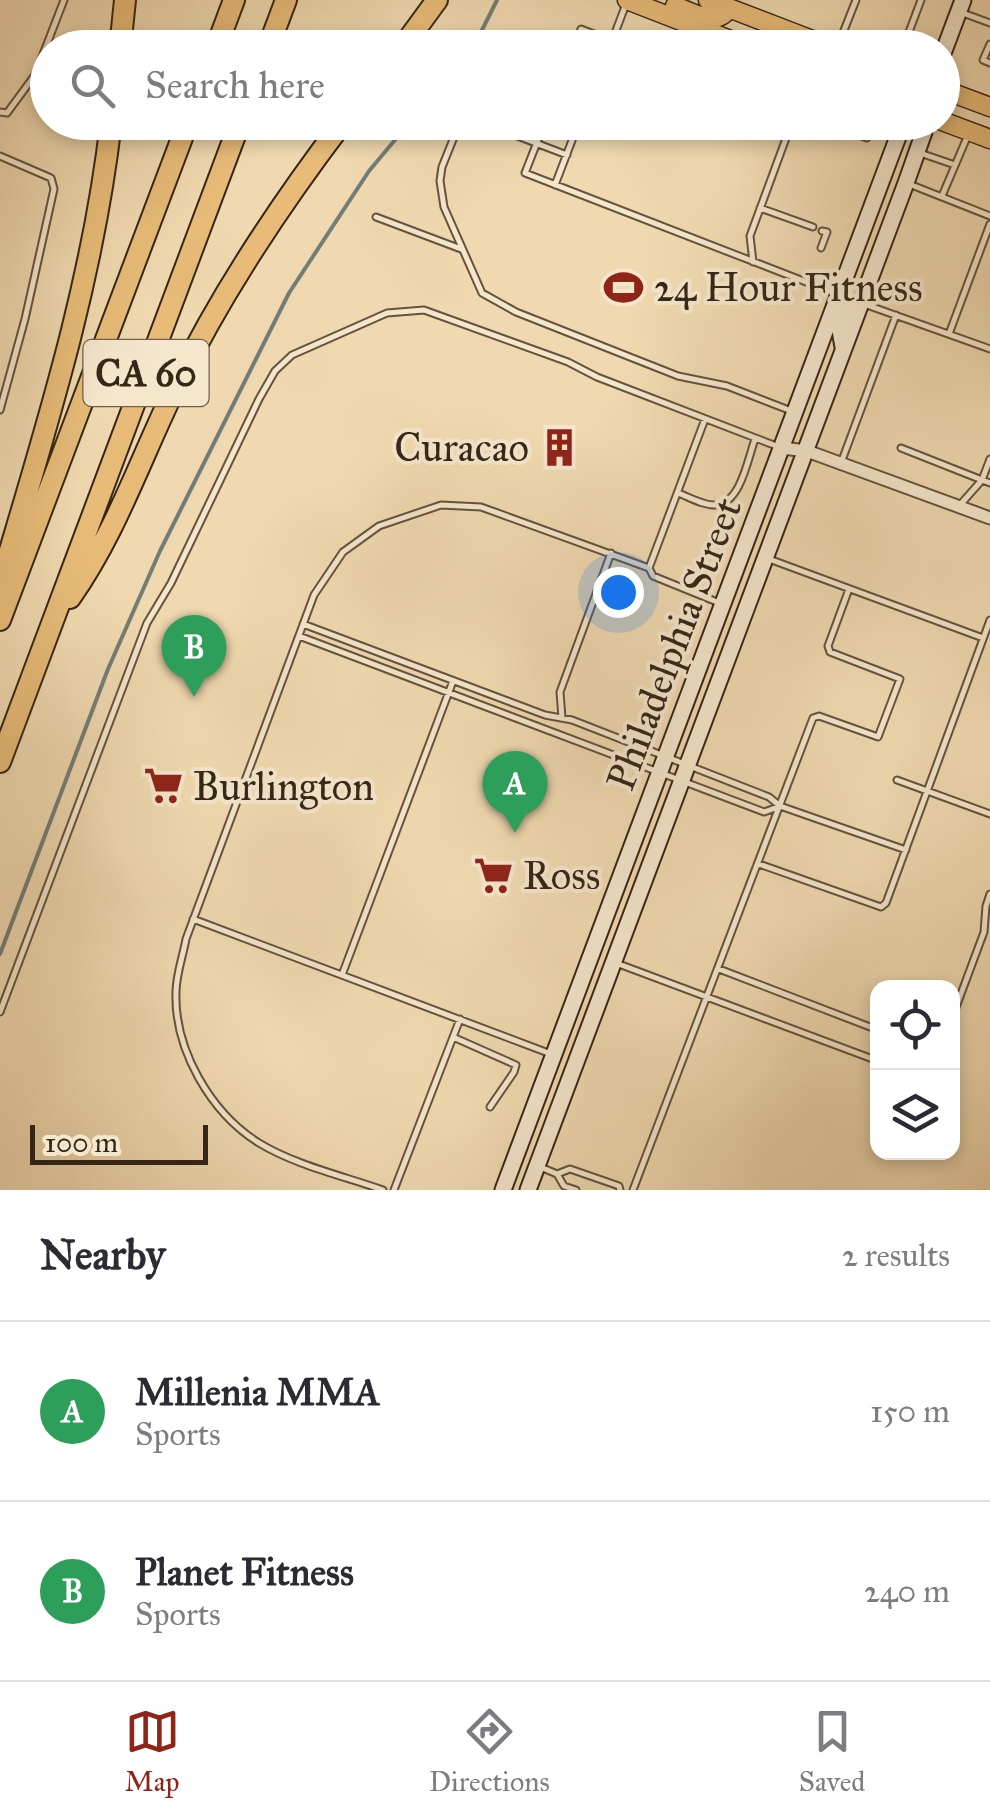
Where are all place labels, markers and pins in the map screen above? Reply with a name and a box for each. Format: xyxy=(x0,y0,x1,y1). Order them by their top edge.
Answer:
place label: 24 Hour Fitness xyxy=(654,263,923,312)
sports icon: 24 Hour Fitness xyxy=(603,266,645,308)
place label: Curacao xyxy=(394,423,529,472)
building icon: Curacao xyxy=(538,426,580,468)
pin: B xyxy=(162,614,226,697)
pin: A xyxy=(482,750,548,833)
place label: Burlington xyxy=(193,762,374,811)
supermarket icon: Burlington xyxy=(142,765,184,807)
place label: Ross xyxy=(523,851,600,900)
supermarket icon: Ross xyxy=(472,854,514,896)

